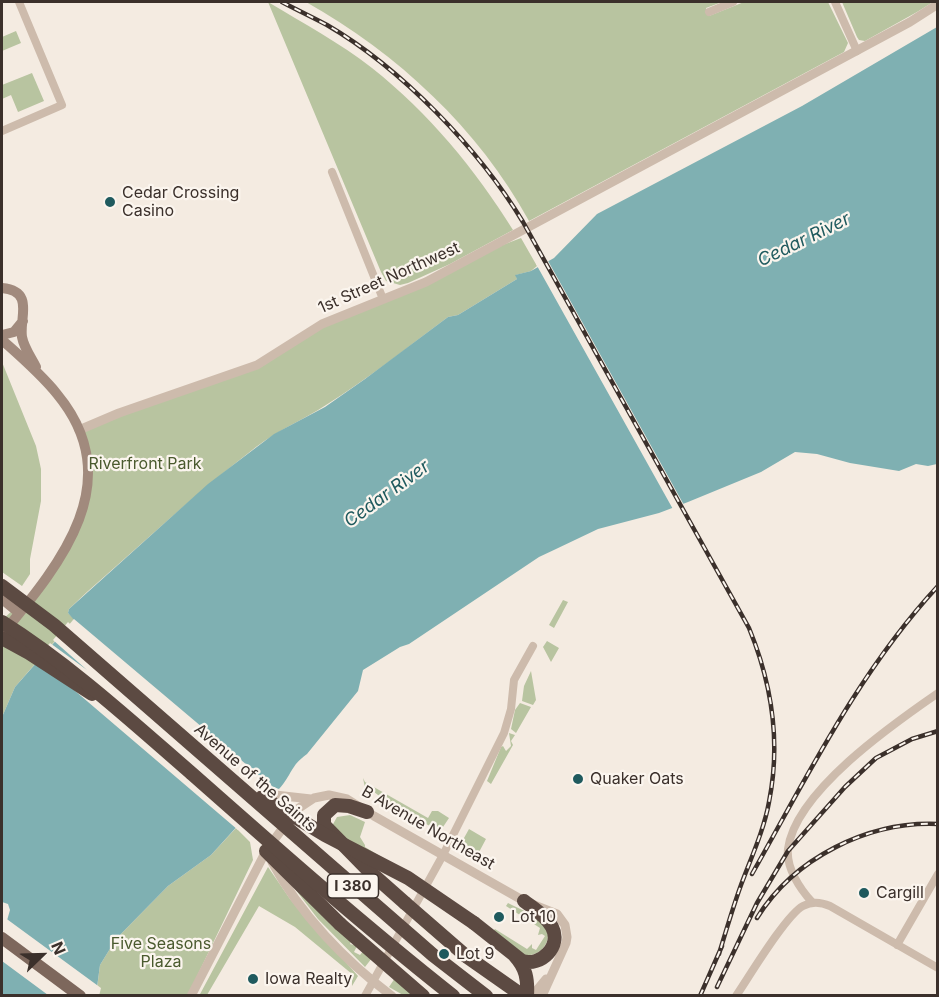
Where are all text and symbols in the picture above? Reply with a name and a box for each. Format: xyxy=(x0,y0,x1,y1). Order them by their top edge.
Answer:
place label: Cedar Crossing Casino xyxy=(122,183,239,221)
marker: Cedar Crossing Casino xyxy=(103,195,117,209)
water label: Cedar River xyxy=(754,208,854,272)
street label: 1st Street Northwest xyxy=(315,238,463,318)
park label: Riverfront Park xyxy=(88,454,202,474)
water label: Cedar River xyxy=(340,456,434,532)
street label: Avenue of the Saints xyxy=(190,720,320,836)
place label: Quaker Oats xyxy=(590,769,684,789)
marker: Quaker Oats xyxy=(571,772,585,786)
street label: B Avenue Northeast xyxy=(358,782,498,874)
road number: I 380 xyxy=(328,874,378,898)
place label: Cargill xyxy=(876,883,924,903)
marker: Cargill xyxy=(857,886,871,900)
place label: Lot 10 xyxy=(511,907,556,927)
marker: Lot 10 xyxy=(492,910,506,924)
north arrow xyxy=(12,925,72,985)
park label: Five Seasons Plaza xyxy=(111,934,211,972)
text: N xyxy=(47,938,70,957)
place label: Lot 9 xyxy=(456,944,494,964)
marker: Lot 9 xyxy=(437,947,451,961)
place label: Iowa Realty xyxy=(265,969,352,989)
marker: Iowa Realty xyxy=(246,972,260,986)

